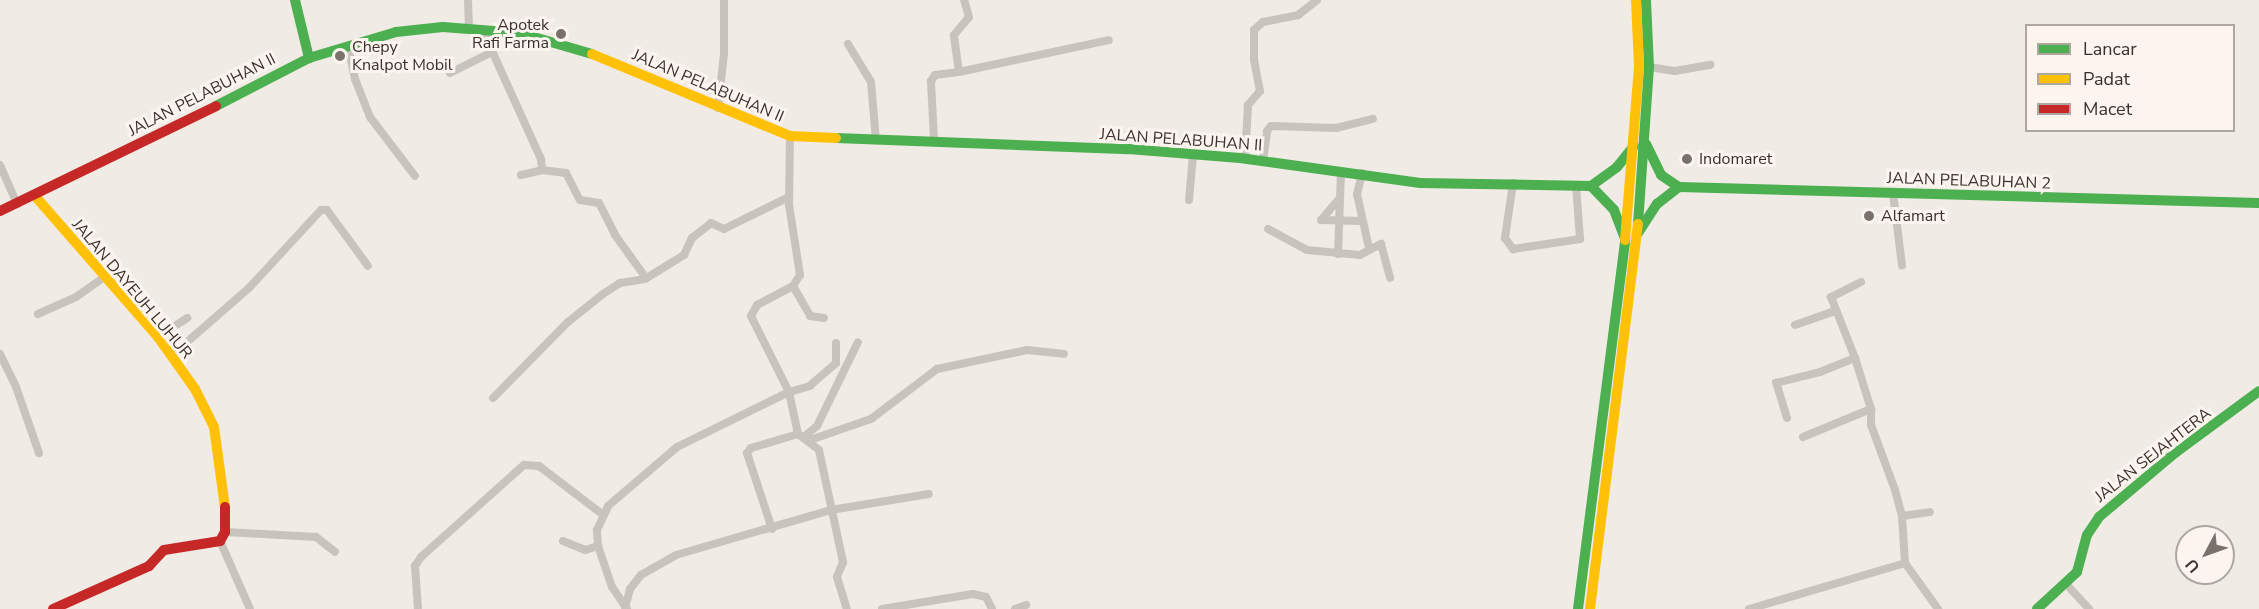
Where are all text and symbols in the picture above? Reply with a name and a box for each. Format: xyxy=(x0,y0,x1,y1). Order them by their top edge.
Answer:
place label: Apotek Rafi Farma xyxy=(472,15,549,53)
legend xyxy=(2025,24,2235,132)
marker: Apotek Rafi Farma xyxy=(554,27,568,41)
place label: Chepy Knalpot Mobil xyxy=(352,37,453,75)
text: Lancar xyxy=(2083,37,2137,61)
street label: JALAN PELABUHAN II xyxy=(629,45,787,127)
marker: Chepy Knalpot Mobil xyxy=(333,49,347,63)
street label: JALAN PELABUHAN II xyxy=(125,50,279,140)
text: Padat xyxy=(2083,67,2130,91)
text: Macet xyxy=(2083,97,2132,121)
street label: JALAN PELABUHAN II xyxy=(1099,125,1263,155)
place label: Indomaret xyxy=(1699,149,1772,169)
marker: Indomaret xyxy=(1680,152,1694,166)
street label: JALAN PELABUHAN 2 xyxy=(1887,169,2051,193)
place label: Alfamart xyxy=(1881,206,1945,226)
marker: Alfamart xyxy=(1862,209,1876,223)
street label: JALAN DAYEUH LUHUR xyxy=(68,215,196,363)
street label: JALAN SEJAHTERA xyxy=(2091,404,2215,506)
north arrow xyxy=(2175,525,2235,585)
text: U xyxy=(2181,554,2205,577)

